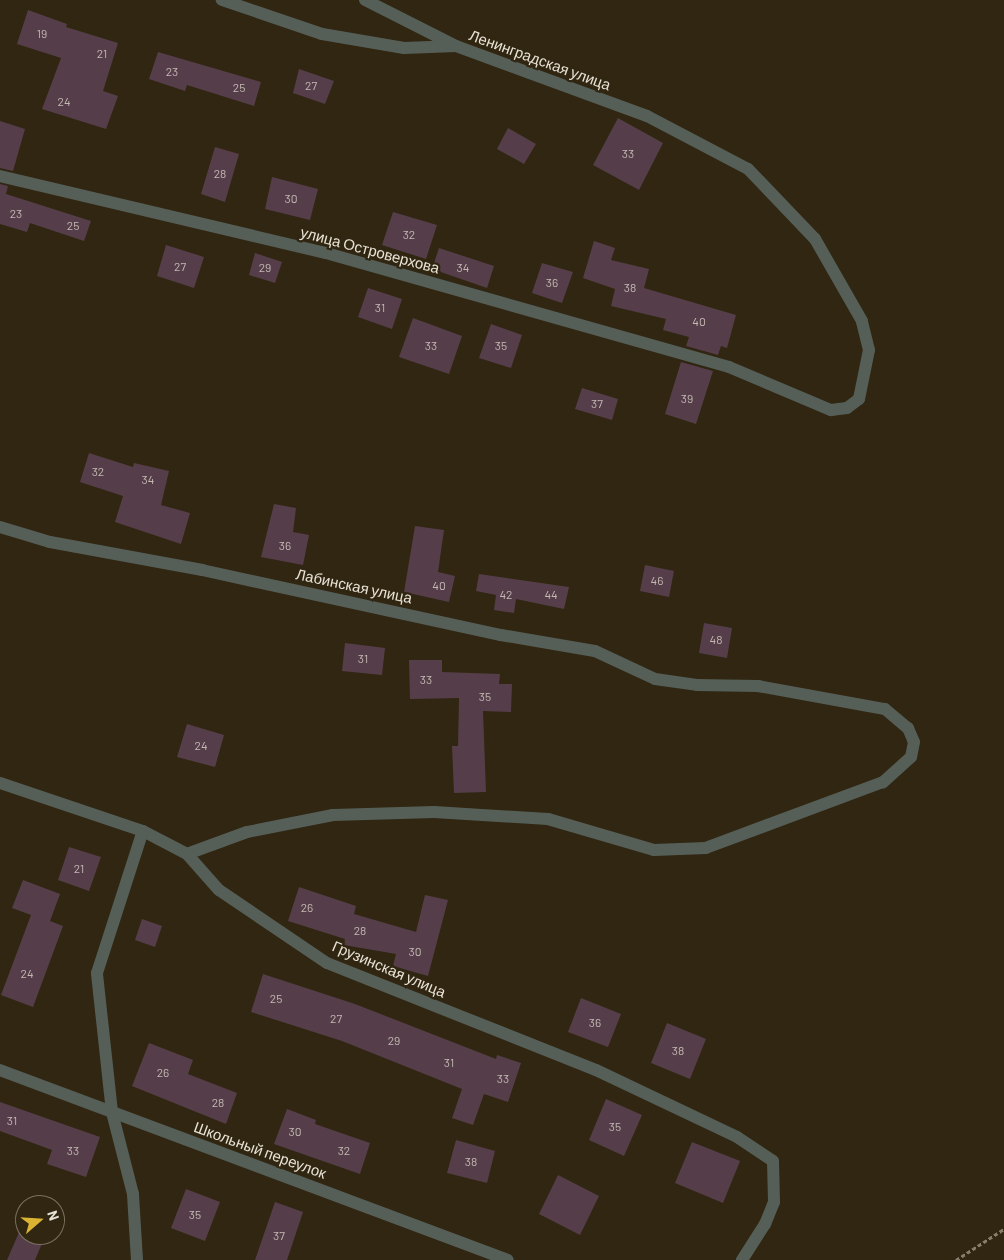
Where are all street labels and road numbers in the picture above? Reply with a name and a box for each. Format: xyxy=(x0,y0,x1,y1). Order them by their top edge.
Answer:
street label: Ленинградская улица xyxy=(467,26,613,94)
street label: улица Островерхова xyxy=(299,223,441,277)
street label: Лабинская улица xyxy=(294,565,414,607)
street label: Грузинская улица xyxy=(330,937,448,1001)
street label: Школьный переулок xyxy=(191,1118,329,1182)

